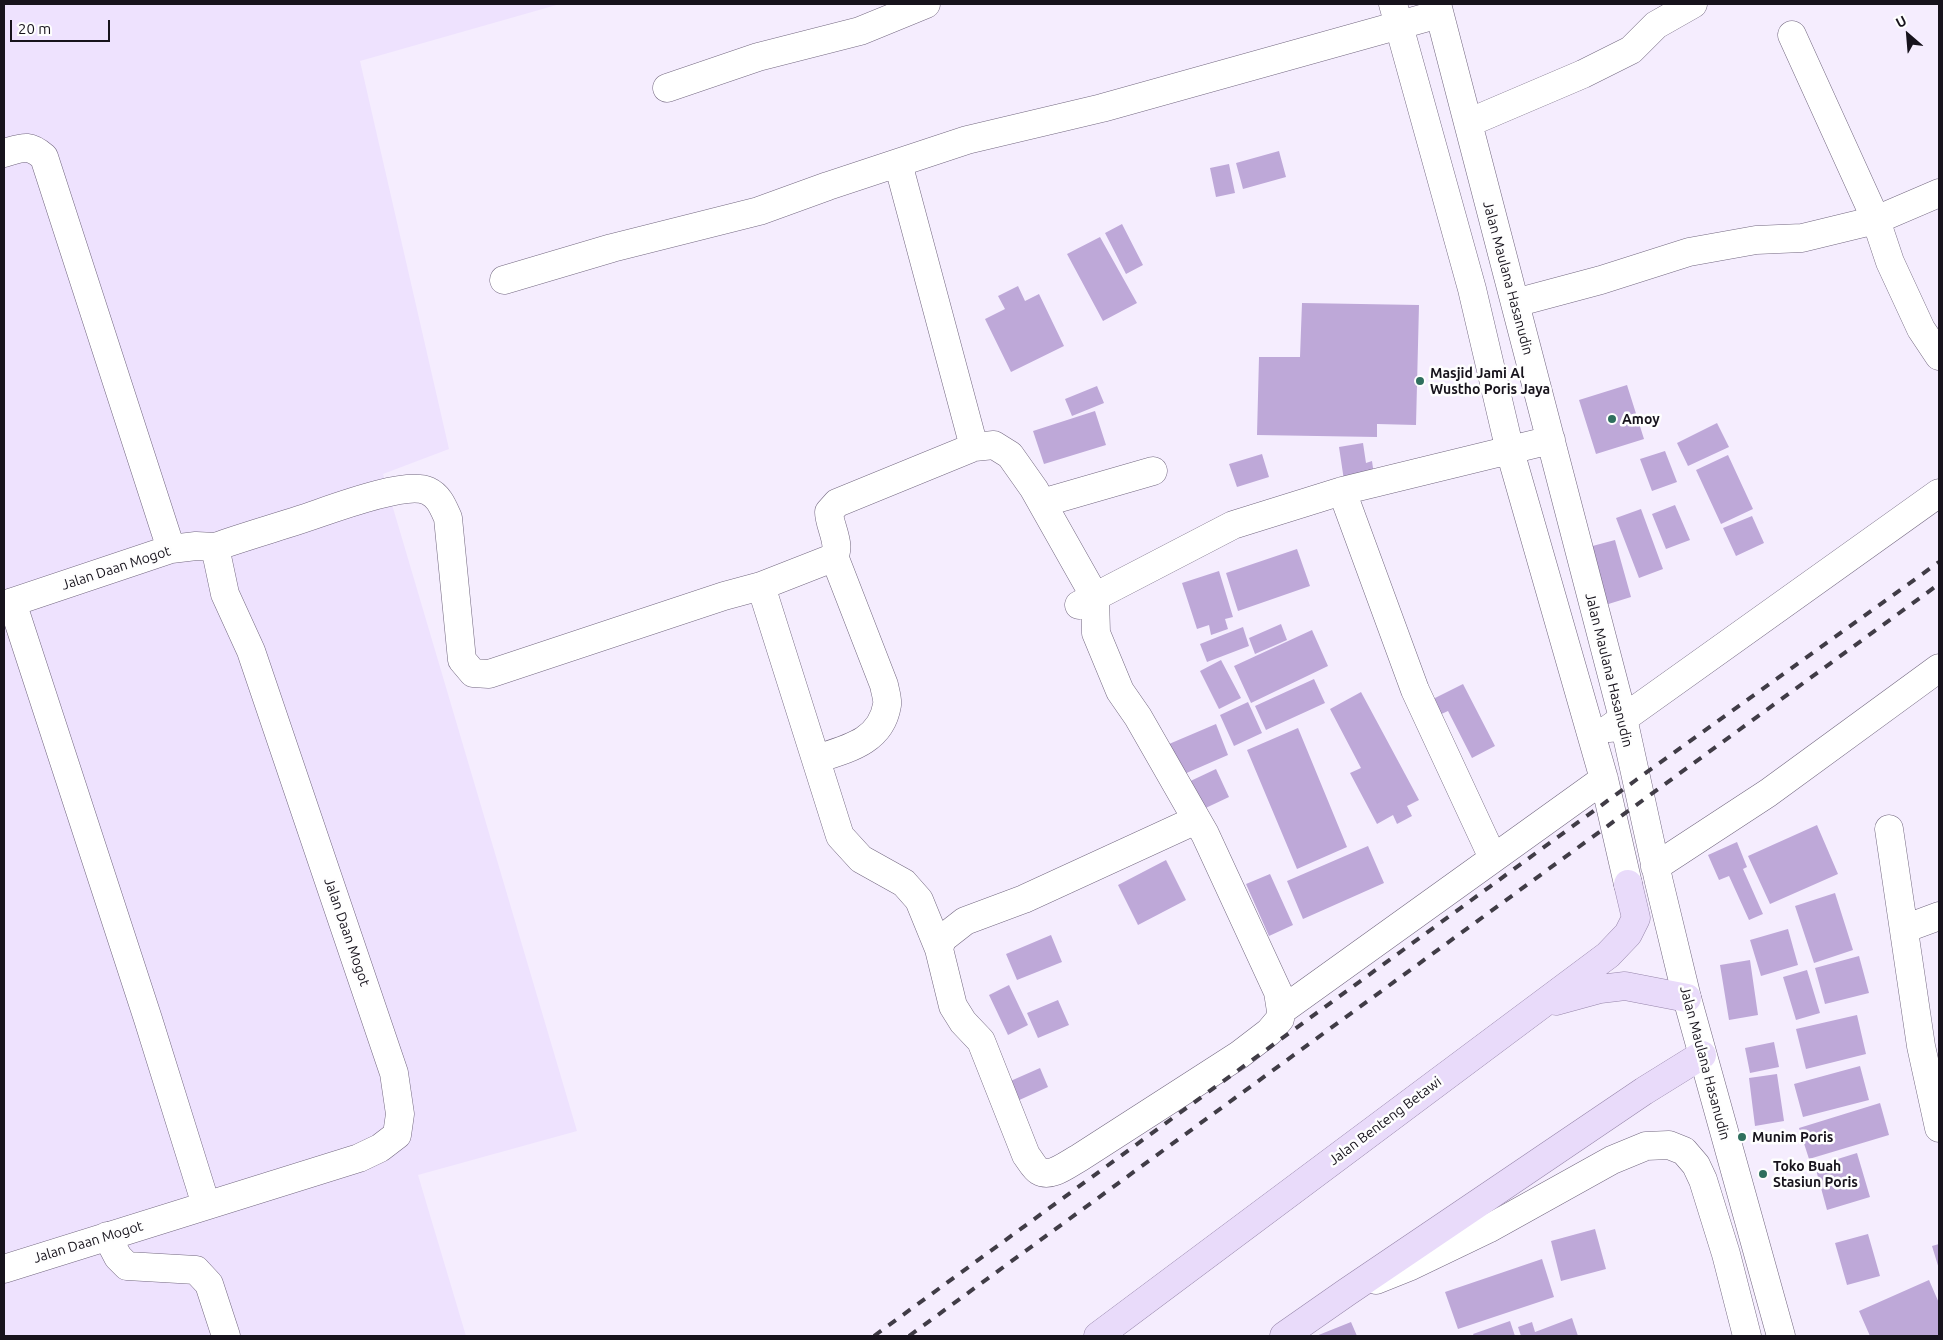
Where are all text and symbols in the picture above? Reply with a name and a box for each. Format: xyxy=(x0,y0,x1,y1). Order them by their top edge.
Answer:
scale bar xyxy=(12,10,112,42)
north arrow xyxy=(1883,10,1933,60)
text: U xyxy=(1893,12,1909,31)
text: 20 m xyxy=(18,20,51,37)
street label: Jalan Maulana Hasanudin xyxy=(1479,199,1537,357)
place label: Masjid Jami Al Wustho Poris Jaya xyxy=(1430,365,1550,398)
marker: Masjid Jami Al Wustho Poris Jaya xyxy=(1414,375,1426,387)
place label: Amoy xyxy=(1622,411,1660,427)
marker: Amoy xyxy=(1606,413,1618,425)
street label: Jalan Daan Mogot xyxy=(59,542,173,594)
street label: Jalan Maulana Hasanudin xyxy=(1582,591,1636,749)
street label: Jalan Daan Mogot xyxy=(321,875,373,989)
street label: Jalan Maulana Hasanudin xyxy=(1676,984,1734,1142)
street label: Jalan Benteng Betawi xyxy=(1325,1073,1445,1169)
place label: Munim Poris xyxy=(1752,1129,1833,1145)
marker: Munim Poris xyxy=(1736,1131,1748,1143)
place label: Toko Buah Stasiun Poris xyxy=(1773,1158,1858,1190)
marker: Toko Buah Stasiun Poris xyxy=(1757,1168,1769,1180)
street label: Jalan Daan Mogot xyxy=(31,1217,145,1267)

